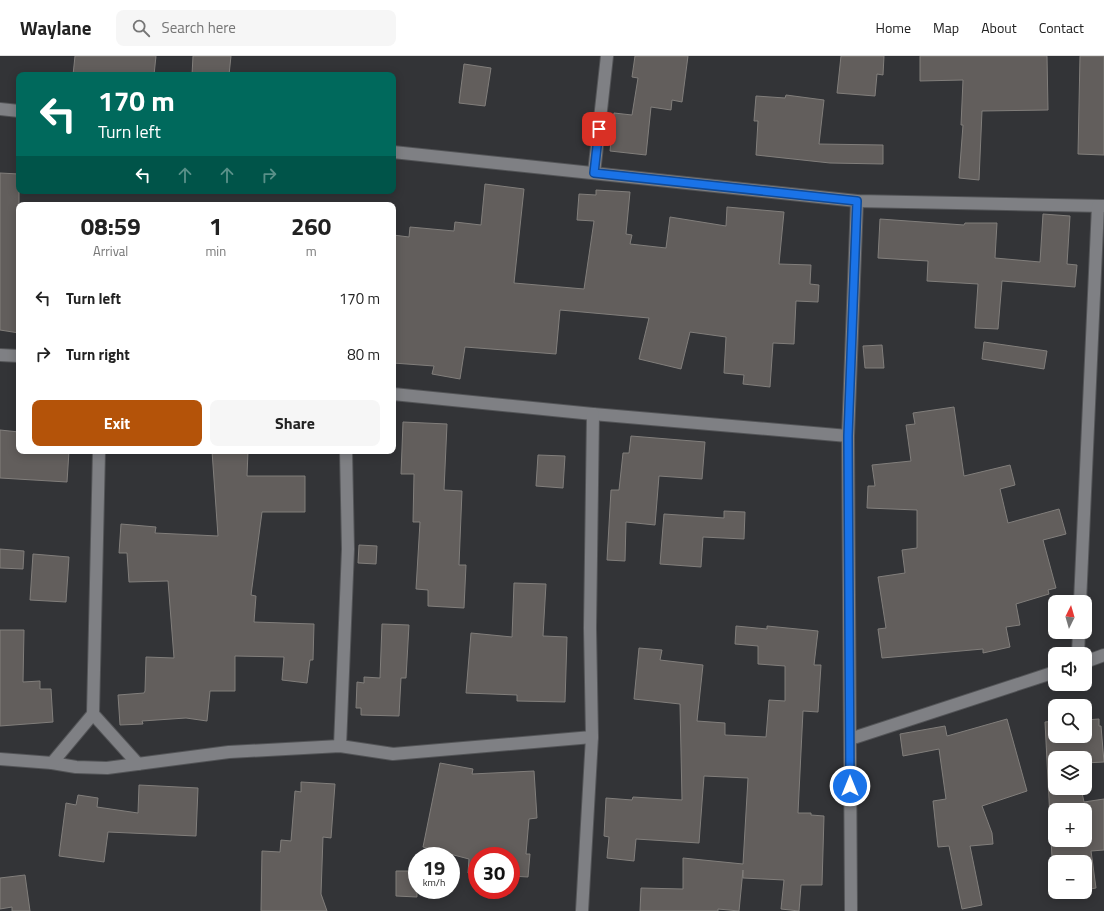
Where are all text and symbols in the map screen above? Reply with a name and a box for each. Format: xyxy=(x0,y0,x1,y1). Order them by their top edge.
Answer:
search box xyxy=(116,10,396,46)
text: Waylane xyxy=(20,13,92,42)
text: Search here xyxy=(162,16,236,39)
icon: search xyxy=(130,17,152,39)
text: Home xyxy=(876,17,911,38)
text: Map xyxy=(933,17,959,38)
text: About xyxy=(981,17,1017,38)
text: Contact xyxy=(1039,17,1084,38)
text: 170 m xyxy=(98,79,175,122)
icon: left xyxy=(32,88,84,140)
pin xyxy=(582,112,616,146)
text: Turn left xyxy=(98,118,161,145)
icon: arrive xyxy=(588,118,610,140)
icon: left xyxy=(132,164,154,186)
icon: ahead xyxy=(174,164,196,186)
icon: ahead xyxy=(216,164,238,186)
icon: right xyxy=(258,164,280,186)
text: 08:59 xyxy=(81,208,141,244)
text: 1 xyxy=(209,208,223,244)
text: 260 xyxy=(291,208,331,244)
text: Arrival xyxy=(93,241,128,261)
text: min xyxy=(205,241,226,261)
text: m xyxy=(306,241,317,261)
icon: left xyxy=(32,287,54,309)
text: Turn left xyxy=(66,287,121,310)
text: 170 m xyxy=(339,287,380,310)
icon: right xyxy=(32,343,54,365)
text: Turn right xyxy=(66,343,130,366)
text: 80 m xyxy=(347,343,380,366)
button: Exit xyxy=(32,400,202,446)
button: Share xyxy=(210,400,380,446)
north arrow xyxy=(1048,595,1092,639)
map controls xyxy=(1048,595,1092,899)
button: sound xyxy=(1048,647,1092,691)
button: search xyxy=(1048,699,1092,743)
button: layers xyxy=(1048,751,1092,795)
position arrow xyxy=(829,765,871,807)
button: + xyxy=(1048,803,1092,847)
speed limit sign: 30 xyxy=(468,847,520,899)
text: 19 xyxy=(423,852,445,883)
button: − xyxy=(1048,855,1092,899)
text: km/h xyxy=(423,875,445,890)

